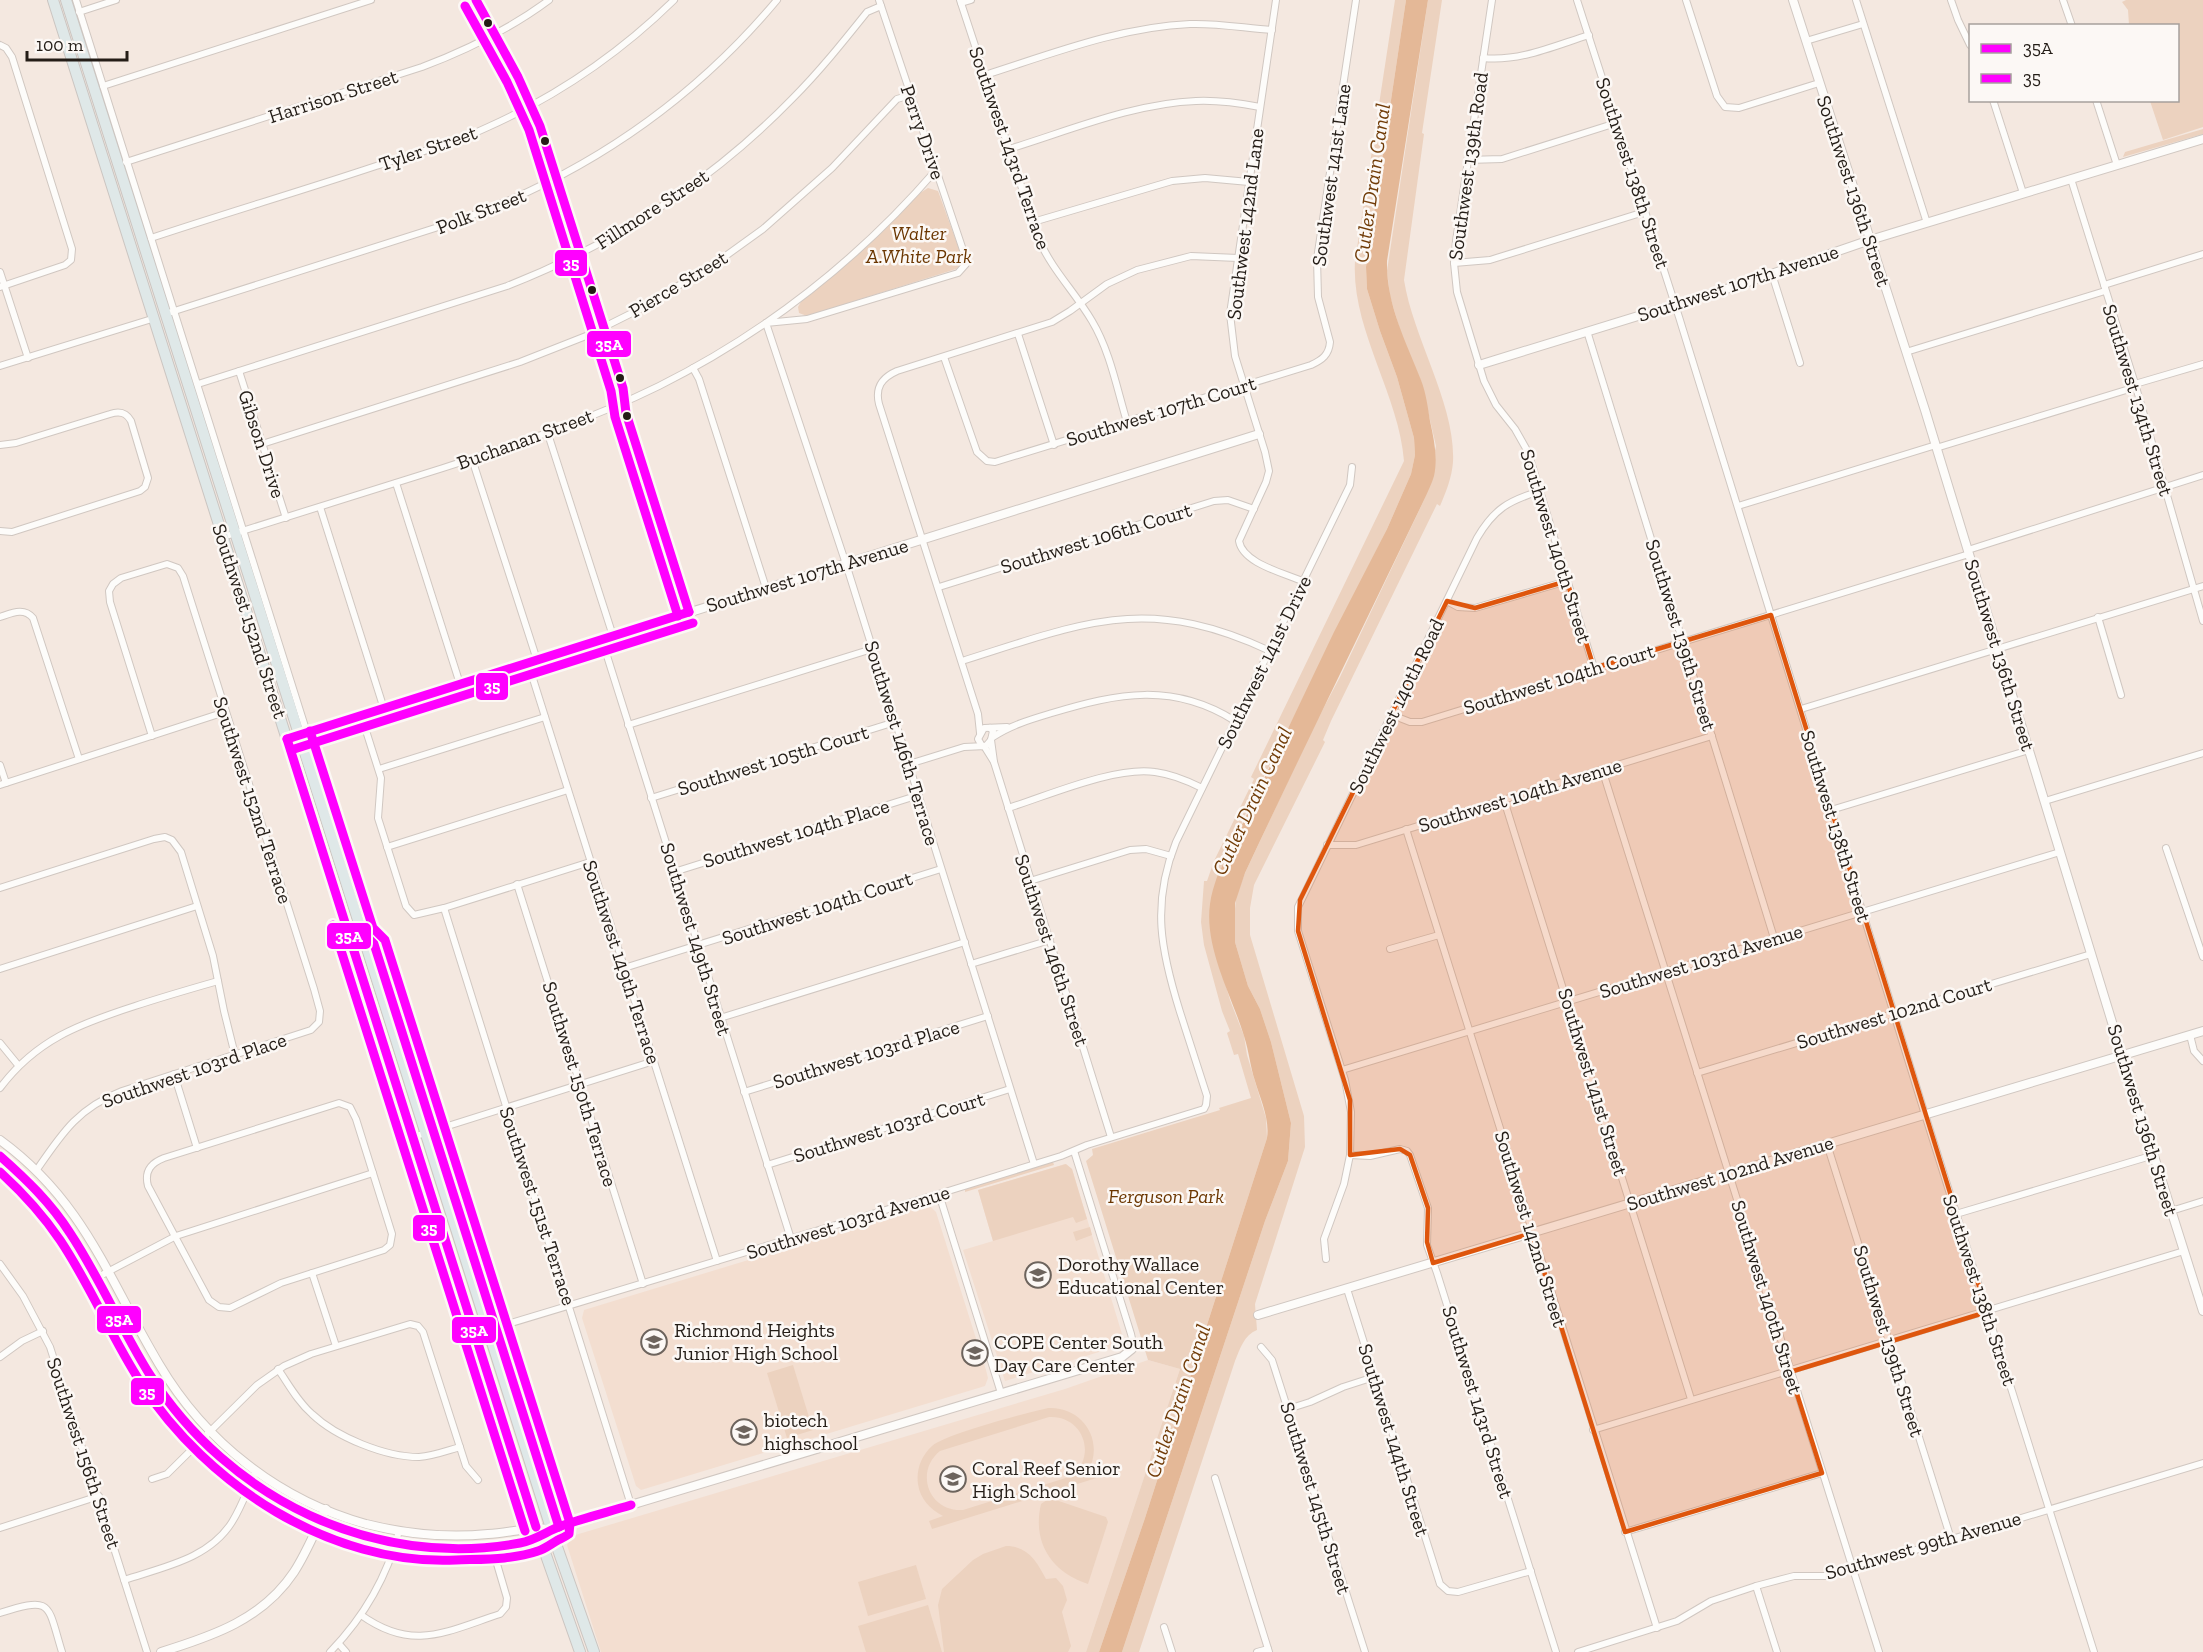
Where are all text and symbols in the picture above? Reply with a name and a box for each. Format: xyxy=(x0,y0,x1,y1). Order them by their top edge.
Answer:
unlabelled marker xyxy=(482,17,494,29)
scale bar xyxy=(27,24,128,62)
legend xyxy=(1969,24,2179,102)
text: 100 m xyxy=(36,34,84,56)
text: 35A xyxy=(2023,37,2053,59)
street label: Southwest 143rd Terrace xyxy=(964,43,1056,253)
street label: Harrison Street xyxy=(265,64,401,128)
text: 35 xyxy=(2023,67,2041,89)
street label: Southwest 139th Road xyxy=(1443,70,1493,262)
street label: Southwest 138th Street xyxy=(1591,74,1675,272)
street label: Perry Drive xyxy=(896,81,950,183)
street label: Southwest 141st Lane xyxy=(1306,82,1356,268)
street label: Southwest 136th Street xyxy=(1812,92,1896,290)
water label: Cutler Drain Canal xyxy=(1348,102,1395,264)
street label: Tyler Street xyxy=(376,120,481,176)
street label: Southwest 142nd Lane xyxy=(1221,127,1269,321)
unlabelled marker xyxy=(539,135,551,147)
street label: Fillmore Street xyxy=(591,163,714,254)
street label: Polk Street xyxy=(433,183,530,239)
park label: Walter A.White Park xyxy=(865,221,972,268)
street label: Southwest 107th Avenue xyxy=(1634,239,1842,327)
street label: Pierce Street xyxy=(624,245,732,323)
line badge: 35 xyxy=(554,249,588,277)
text: 35 xyxy=(563,254,579,273)
unlabelled marker xyxy=(586,284,598,296)
street label: Southwest 134th Street xyxy=(2097,301,2179,499)
line badge: 35A xyxy=(586,330,632,358)
text: 35A xyxy=(595,335,623,354)
street label: Southwest 107th Court xyxy=(1063,370,1259,451)
unlabelled marker xyxy=(614,372,626,384)
street label: Gibson Drive xyxy=(233,387,291,501)
street label: Buchanan Street xyxy=(454,403,597,475)
unlabelled marker xyxy=(621,410,633,422)
street label: Southwest 140th Street xyxy=(1515,446,1597,646)
street label: Southwest 106th Court xyxy=(998,497,1195,579)
street label: Southwest 152nd Street xyxy=(207,521,293,722)
street label: Southwest 107th Avenue xyxy=(703,533,911,617)
street label: Southwest 139th Street xyxy=(1640,536,1722,734)
street label: Southwest 136th Street xyxy=(1959,556,2041,754)
street label: Southwest 141st Drive xyxy=(1212,572,1316,752)
street label: Southwest 140th Road xyxy=(1343,615,1449,797)
street label: Southwest 146th Terrace xyxy=(859,638,945,848)
street label: Southwest 104th Court xyxy=(1460,638,1658,720)
line badge: 35 xyxy=(475,672,509,701)
text: 35 xyxy=(484,677,500,696)
street label: Southwest 152nd Terrace xyxy=(208,694,298,906)
street label: Southwest 105th Court xyxy=(675,719,872,800)
water label: Cutler Drain Canal xyxy=(1206,723,1297,879)
street label: Southwest 138th Street xyxy=(1795,727,1877,925)
street label: Southwest 104th Avenue xyxy=(1415,753,1625,837)
street label: Southwest 104th Place xyxy=(700,793,892,873)
street label: Southwest 149th Street xyxy=(655,840,737,1039)
street label: Southwest 146th Street xyxy=(1010,851,1095,1050)
street label: Southwest 149th Terrace xyxy=(578,857,666,1067)
street label: Southwest 104th Court xyxy=(719,866,916,950)
street label: Southwest 103rd Avenue xyxy=(1596,919,1806,1003)
line badge: 35A xyxy=(326,922,372,950)
text: 35A xyxy=(335,927,363,946)
street label: Southwest 102nd Court xyxy=(1794,972,1995,1054)
street label: Southwest 150th Terrace xyxy=(537,979,623,1189)
street label: Southwest 141st Street xyxy=(1553,985,1633,1179)
street label: Southwest 103rd Place xyxy=(770,1014,962,1094)
street label: Southwest 136th Street xyxy=(2102,1021,2184,1219)
street label: Southwest 103rd Place xyxy=(99,1027,289,1113)
street label: Southwest 103rd Court xyxy=(790,1086,988,1168)
street label: Southwest 151st Terrace xyxy=(495,1104,581,1308)
street label: Southwest 142nd Street xyxy=(1490,1128,1572,1331)
street label: Southwest 102nd Avenue xyxy=(1624,1130,1836,1216)
street label: Southwest 103rd Avenue xyxy=(743,1180,953,1264)
park label: Ferguson Park xyxy=(1108,1184,1224,1208)
street label: Southwest 138th Street xyxy=(1938,1191,2022,1389)
street label: Southwest 140th Street xyxy=(1726,1197,1808,1397)
line badge: 35 xyxy=(412,1214,446,1242)
text: 35 xyxy=(421,1219,437,1238)
street label: Southwest 139th Street xyxy=(1848,1242,1930,1440)
place label: Dorothy Wallace Educational Center xyxy=(1058,1252,1224,1299)
school or university icon: Dorothy Wallace Educational Center xyxy=(1023,1260,1053,1290)
street label: Southwest 143rd Street xyxy=(1437,1303,1519,1502)
line badge: 35A xyxy=(96,1305,142,1334)
text: 35A xyxy=(105,1310,133,1329)
line badge: 35A xyxy=(451,1316,497,1344)
place label: Richmond Heights Junior High School xyxy=(674,1318,838,1365)
text: 35A xyxy=(460,1321,488,1340)
water label: Cutler Drain Canal xyxy=(1140,1321,1215,1481)
school or university icon: Richmond Heights Junior High School xyxy=(639,1327,669,1357)
place label: COPE Center South Day Care Center xyxy=(994,1330,1164,1377)
school or university icon: COPE Center South Day Care Center xyxy=(960,1338,990,1368)
street label: Southwest 144th Street xyxy=(1353,1341,1435,1540)
street label: Southwest 156th Street xyxy=(42,1354,126,1552)
line badge: 35 xyxy=(130,1377,165,1406)
text: 35 xyxy=(139,1383,155,1402)
street label: Southwest 145th Street xyxy=(1275,1399,1357,1598)
place label: biotech highschool xyxy=(763,1408,858,1455)
school or university icon: biotech highschool xyxy=(729,1417,759,1447)
place label: Coral Reef Senior High School xyxy=(972,1456,1121,1503)
school or university icon: Coral Reef Senior High School xyxy=(938,1464,968,1494)
street label: Southwest 99th Avenue xyxy=(1822,1506,2024,1584)

